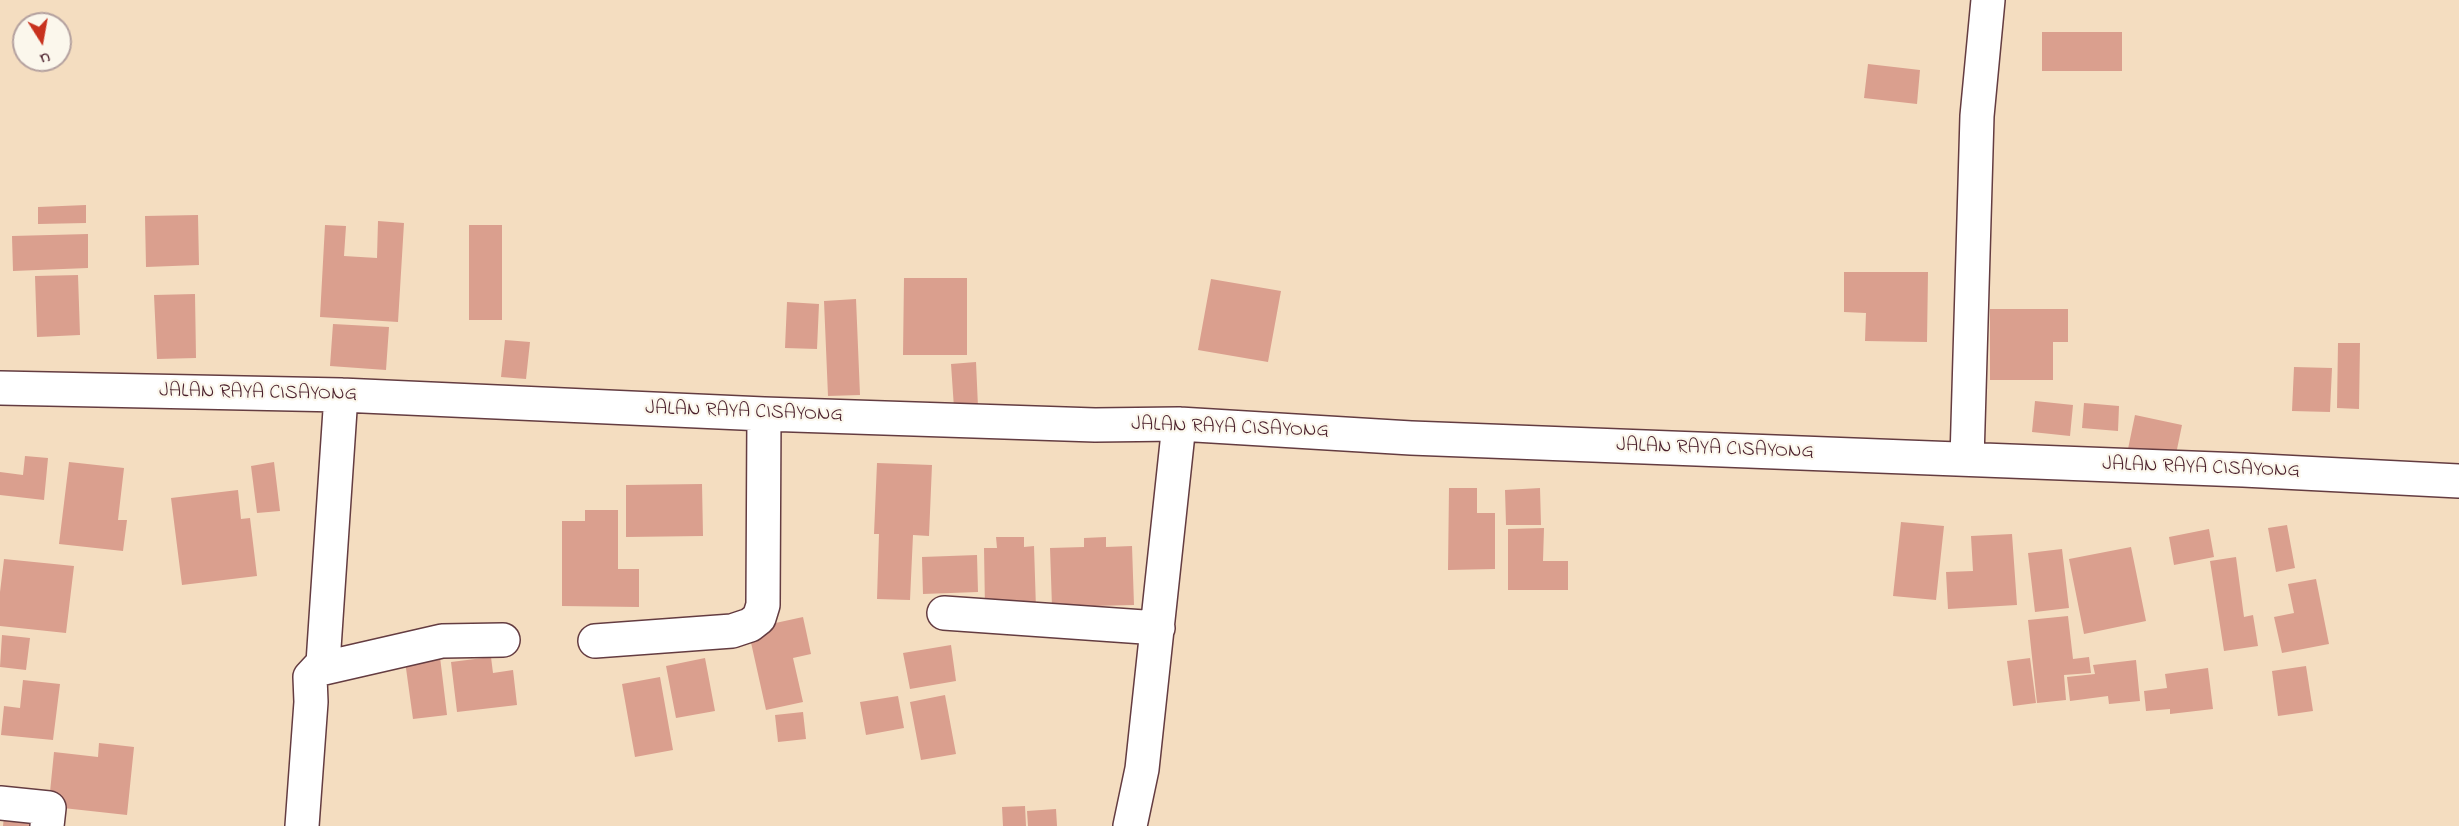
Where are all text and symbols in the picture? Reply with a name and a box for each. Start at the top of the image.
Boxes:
north arrow [12,12,72,72]
text: U [38,45,52,70]
street label: JALAN RAYA CISAYONG [159,380,357,408]
street label: JALAN RAYA CISAYONG [645,398,843,428]
street label: JALAN RAYA CISAYONG [1131,414,1329,444]
street label: JALAN RAYA CISAYONG [1616,435,1814,465]
street label: JALAN RAYA CISAYONG [2102,454,2300,484]

